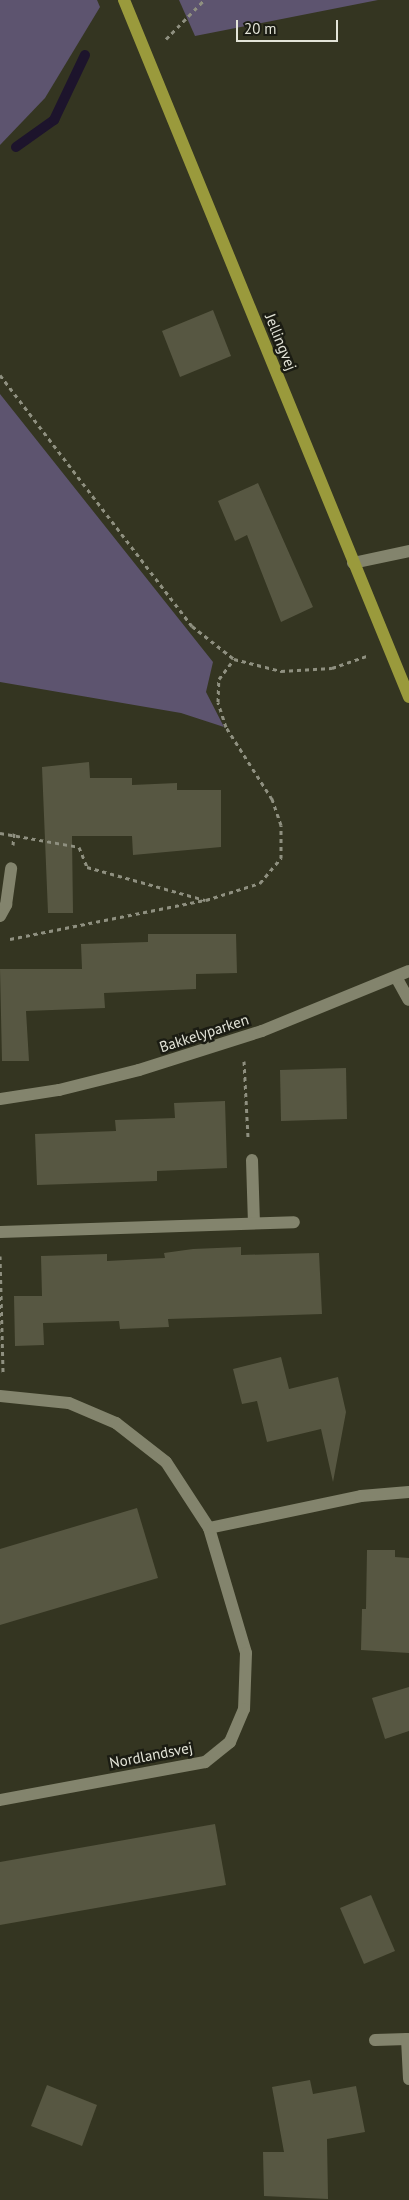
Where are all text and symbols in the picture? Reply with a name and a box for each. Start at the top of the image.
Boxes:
scale bar [239,10,342,42]
text: 20 m [244,19,277,38]
street label: Jellingvej [261,311,301,373]
street label: Bakkelyparken [157,1010,251,1056]
street label: Nordlandsvej [108,1738,194,1772]

